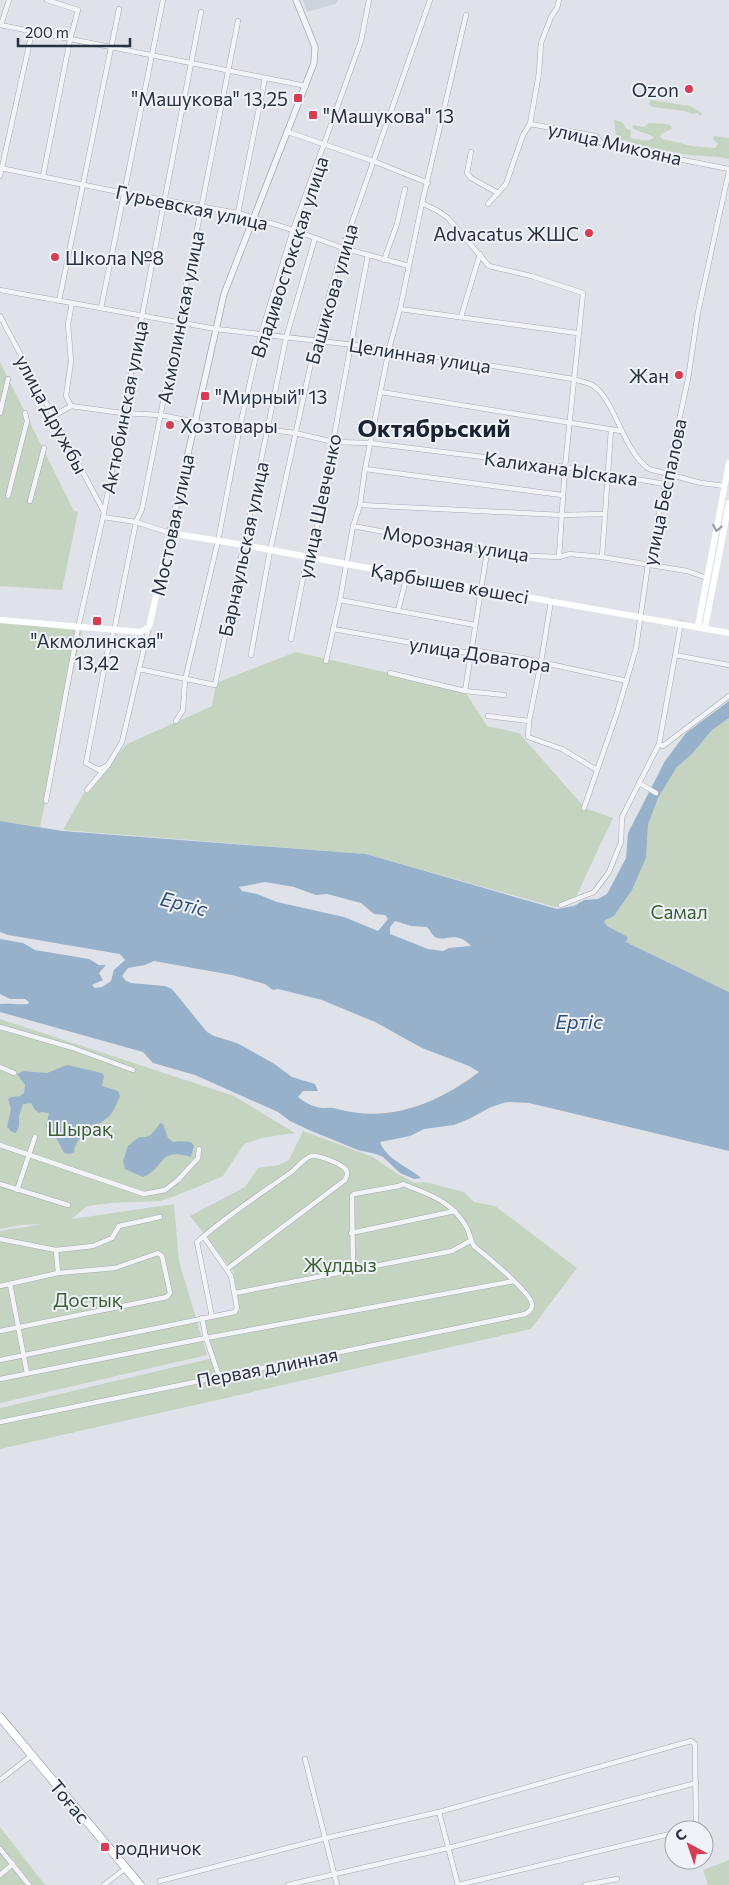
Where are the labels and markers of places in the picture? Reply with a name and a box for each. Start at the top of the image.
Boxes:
place label: Ozon [632,78,679,101]
marker: Ozon [683,83,695,95]
place label: "Машукова" 13,25 [131,87,288,110]
marker: "Машукова" 13,25 [292,92,304,104]
place label: "Машукова" 13 [323,104,454,127]
marker: "Машукова" 13 [307,109,319,121]
place label: Advacatus ЖШС [433,222,579,245]
marker: Advacatus ЖШС [583,227,595,239]
place label: Школа №8 [65,246,164,269]
marker: Школа №8 [49,251,61,263]
place label: Жан [629,364,669,387]
marker: Жан [673,369,685,381]
place label: "Мирный" 13 [215,385,327,408]
marker: "Мирный" 13 [199,390,211,402]
place label: Хозтовары [180,414,278,437]
marker: Хозтовары [164,419,176,431]
marker: "Акмолинская" 13,42 [91,615,103,627]
place label: "Акмолинская" 13,42 [30,629,164,674]
place label: родничок [115,1836,202,1859]
marker: родничок [99,1841,111,1853]

